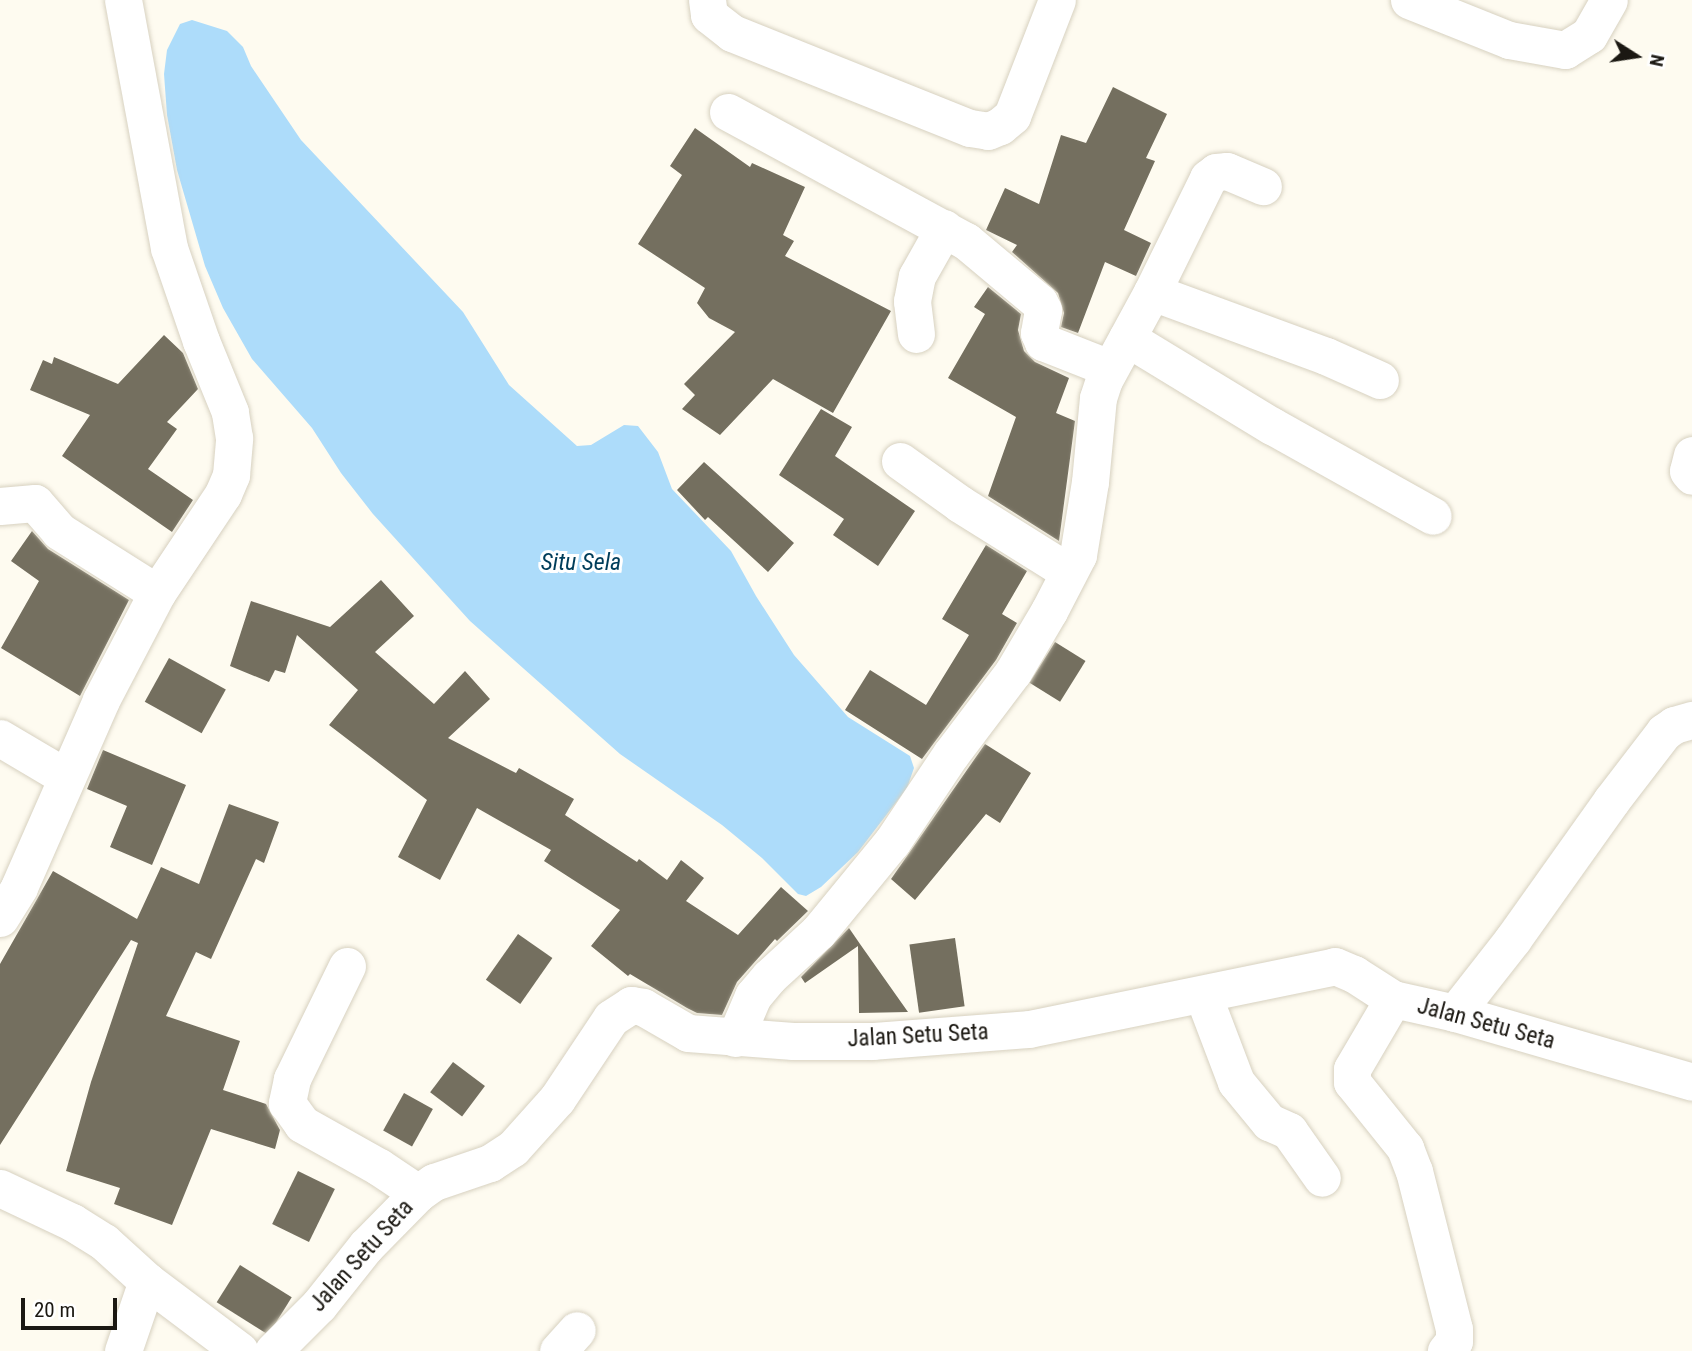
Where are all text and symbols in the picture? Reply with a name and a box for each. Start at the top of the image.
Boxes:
north arrow [1601,21,1671,91]
text: N [1645,52,1669,69]
water label: Situ Sela [541,549,621,577]
street label: Jalan Setu Seta [1414,992,1558,1056]
street label: Jalan Setu Seta [847,1019,989,1053]
street label: Jalan Setu Seta [304,1194,420,1318]
scale bar [24,1284,121,1328]
text: 20 m [34,1298,75,1322]

